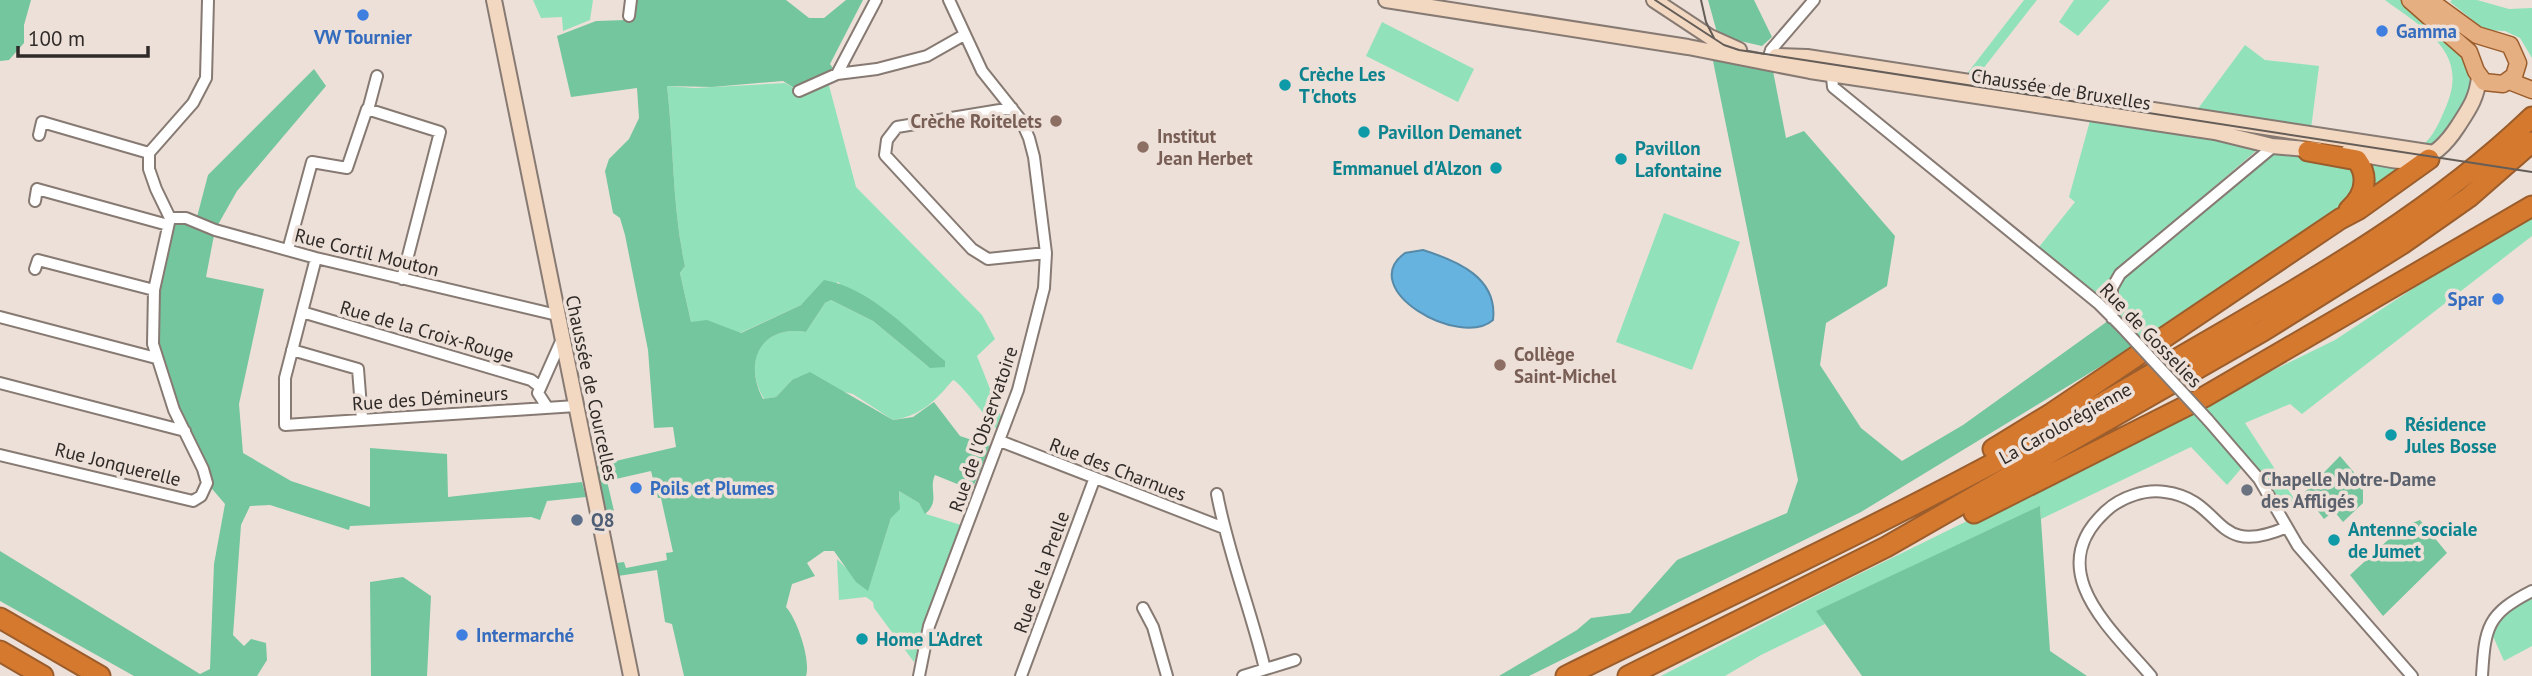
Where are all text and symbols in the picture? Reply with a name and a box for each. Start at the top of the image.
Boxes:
marker: VW Tournier [355,7,371,23]
scale bar [18,14,147,58]
place label: Gamma [2396,19,2457,43]
marker: Gamma [2374,23,2390,39]
text: 100 m [28,25,85,52]
place label: VW Tournier [313,25,412,49]
place label: Crèche Les T'chots [1299,62,1385,108]
street label: Chaussée de Bruxelles [1969,63,2153,115]
marker: Crèche Les T'chots [1277,77,1293,93]
place label: Crèche Roitelets [910,109,1042,133]
marker: Crèche Roitelets [1048,113,1064,129]
place label: Pavillon Demanet [1378,120,1522,144]
place label: Institut Jean Herbet [1156,124,1253,170]
marker: Pavillon Demanet [1356,124,1372,140]
place label: Pavillon Lafontaine [1635,136,1722,182]
marker: Institut Jean Herbet [1135,139,1151,155]
marker: Pavillon Lafontaine [1613,151,1629,167]
place label: Emmanuel d'Alzon [1333,156,1482,180]
marker: Emmanuel d'Alzon [1488,160,1504,176]
street label: Rue Cortil Mouton [292,222,442,282]
street label: Rue de Gosselies [2095,277,2207,393]
place label: Spar [2448,287,2484,311]
marker: Spar [2490,291,2506,307]
street label: Chaussée de Courcelles [561,293,623,483]
street label: Rue de la Croix-Rouge [337,295,517,367]
place label: Collège Saint-Michel [1514,342,1617,388]
street label: Rue de l'Observatoire [943,343,1023,515]
marker: Collège Saint-Michel [1492,357,1508,373]
street label: La Carolorégienne [1995,377,2135,469]
street label: Rue des Démineurs [351,381,509,415]
place label: Résidence Jules Bosse [2404,412,2497,458]
marker: Résidence Jules Bosse [2383,427,2399,443]
street label: Rue des Charnues [1046,432,1190,506]
street label: Rue Jonquerelle [52,437,184,491]
place label: Chapelle Notre-Dame des Affligés [2261,467,2436,513]
place label: Poils et Plumes [650,476,775,500]
marker: Poils et Plumes [628,480,644,496]
marker: Chapelle Notre-Dame des Affligés [2239,482,2255,498]
place label: Q8 [591,508,615,532]
street label: Rue de la Prelle [1008,508,1074,636]
marker: Q8 [569,512,585,528]
place label: Antenne sociale de Jumet [2348,517,2477,563]
marker: Antenne sociale de Jumet [2326,532,2342,548]
place label: Intermarché [476,623,574,647]
marker: Intermarché [454,627,470,643]
place label: Home L'Adret [876,627,983,651]
marker: Home L'Adret [854,631,870,647]

